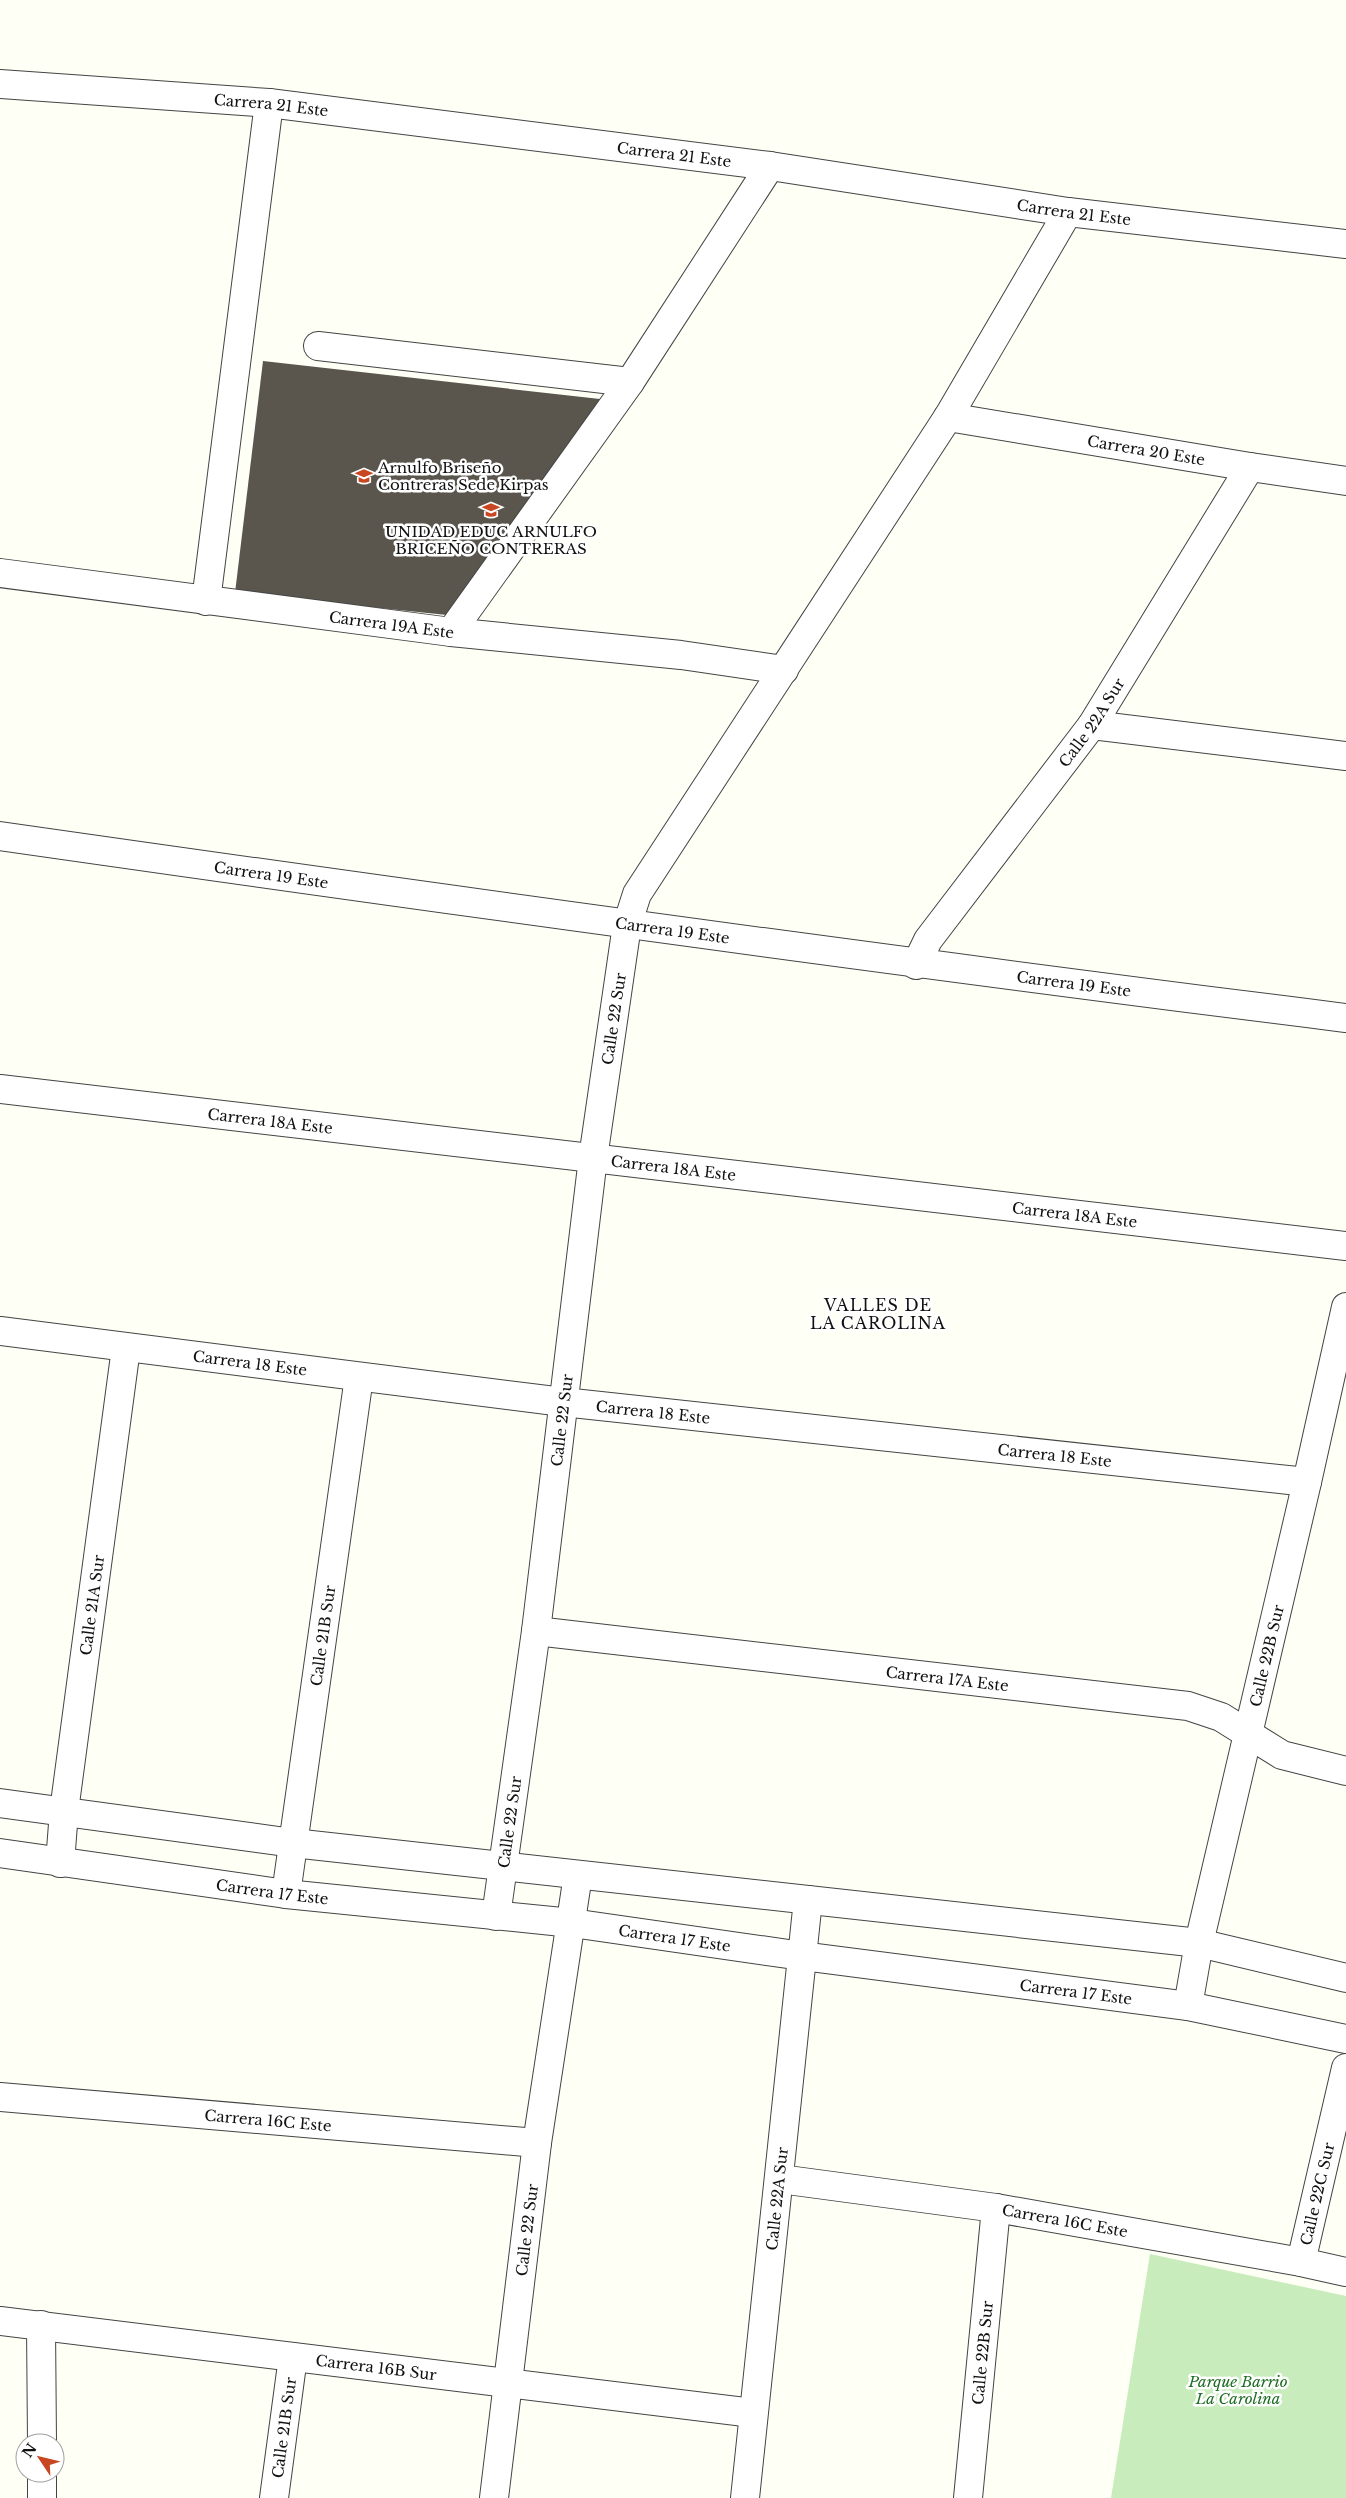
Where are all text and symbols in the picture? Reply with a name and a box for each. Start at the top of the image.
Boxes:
street label: Carrera 21 Este [213,90,330,120]
street label: Carrera 21 Este [616,137,732,171]
street label: Carrera 21 Este [1016,195,1132,229]
street label: Carrera 20 Este [1086,431,1207,469]
place label: Arnulfo Briseño Contreras Sede Kirpas [377,458,549,494]
school or university icon: Arnulfo Briseño Contreras Sede Kirpas [354,466,374,486]
school or university icon: UNIDAD EDUC ARNULFO BRICEÑO CONTRERAS [481,500,501,520]
place label: UNIDAD EDUC ARNULFO BRICEÑO CONTRERAS [385,522,597,558]
street label: Carrera 19A Este [328,607,455,642]
street label: Calle 22A Sur [1054,674,1129,771]
street label: Carrera 19 Este [213,857,330,892]
street label: Carrera 19 Este [614,913,731,947]
street label: Carrera 19 Este [1015,966,1132,1000]
street label: Calle 22 Sur [597,971,630,1066]
street label: Carrera 18A Este [207,1104,334,1137]
street label: Carrera 18A Este [610,1151,737,1184]
street label: Carrera 18A Este [1011,1198,1138,1231]
district label: VALLES DE LA CAROLINA [810,1295,946,1333]
street label: Carrera 18 Este [192,1346,308,1379]
street label: Calle 22 Sur [546,1372,576,1468]
street label: Carrera 18 Este [595,1396,711,1427]
street label: Carrera 18 Este [997,1439,1113,1470]
street label: Calle 21A Sur [75,1553,108,1656]
street label: Calle 21B Sur [306,1583,339,1687]
street label: Calle 22B Sur [1245,1602,1288,1709]
street label: Carrera 17A Este [885,1662,1010,1695]
street label: Calle 22 Sur [493,1774,525,1869]
street label: Carrera 17 Este [215,1875,329,1908]
street label: Carrera 17 Este [617,1920,732,1955]
street label: Carrera 17 Este [1019,1975,1133,2008]
street label: Carrera 16C Este [204,2105,332,2135]
street label: Calle 22C Sur [1296,2140,1338,2247]
street label: Calle 22A Sur [762,2145,792,2251]
street label: Calle 22 Sur [511,2182,542,2277]
street label: Carrera 16C Este [1001,2200,1129,2241]
street label: Calle 22B Sur [968,2299,997,2405]
street label: Carrera 16B Sur [315,2350,439,2384]
park label: Parque Barrio La Carolina [1187,2372,1288,2408]
street label: Calle 21B Sur [267,2375,300,2479]
north arrow [15,2433,65,2483]
text: N [18,2440,41,2461]

